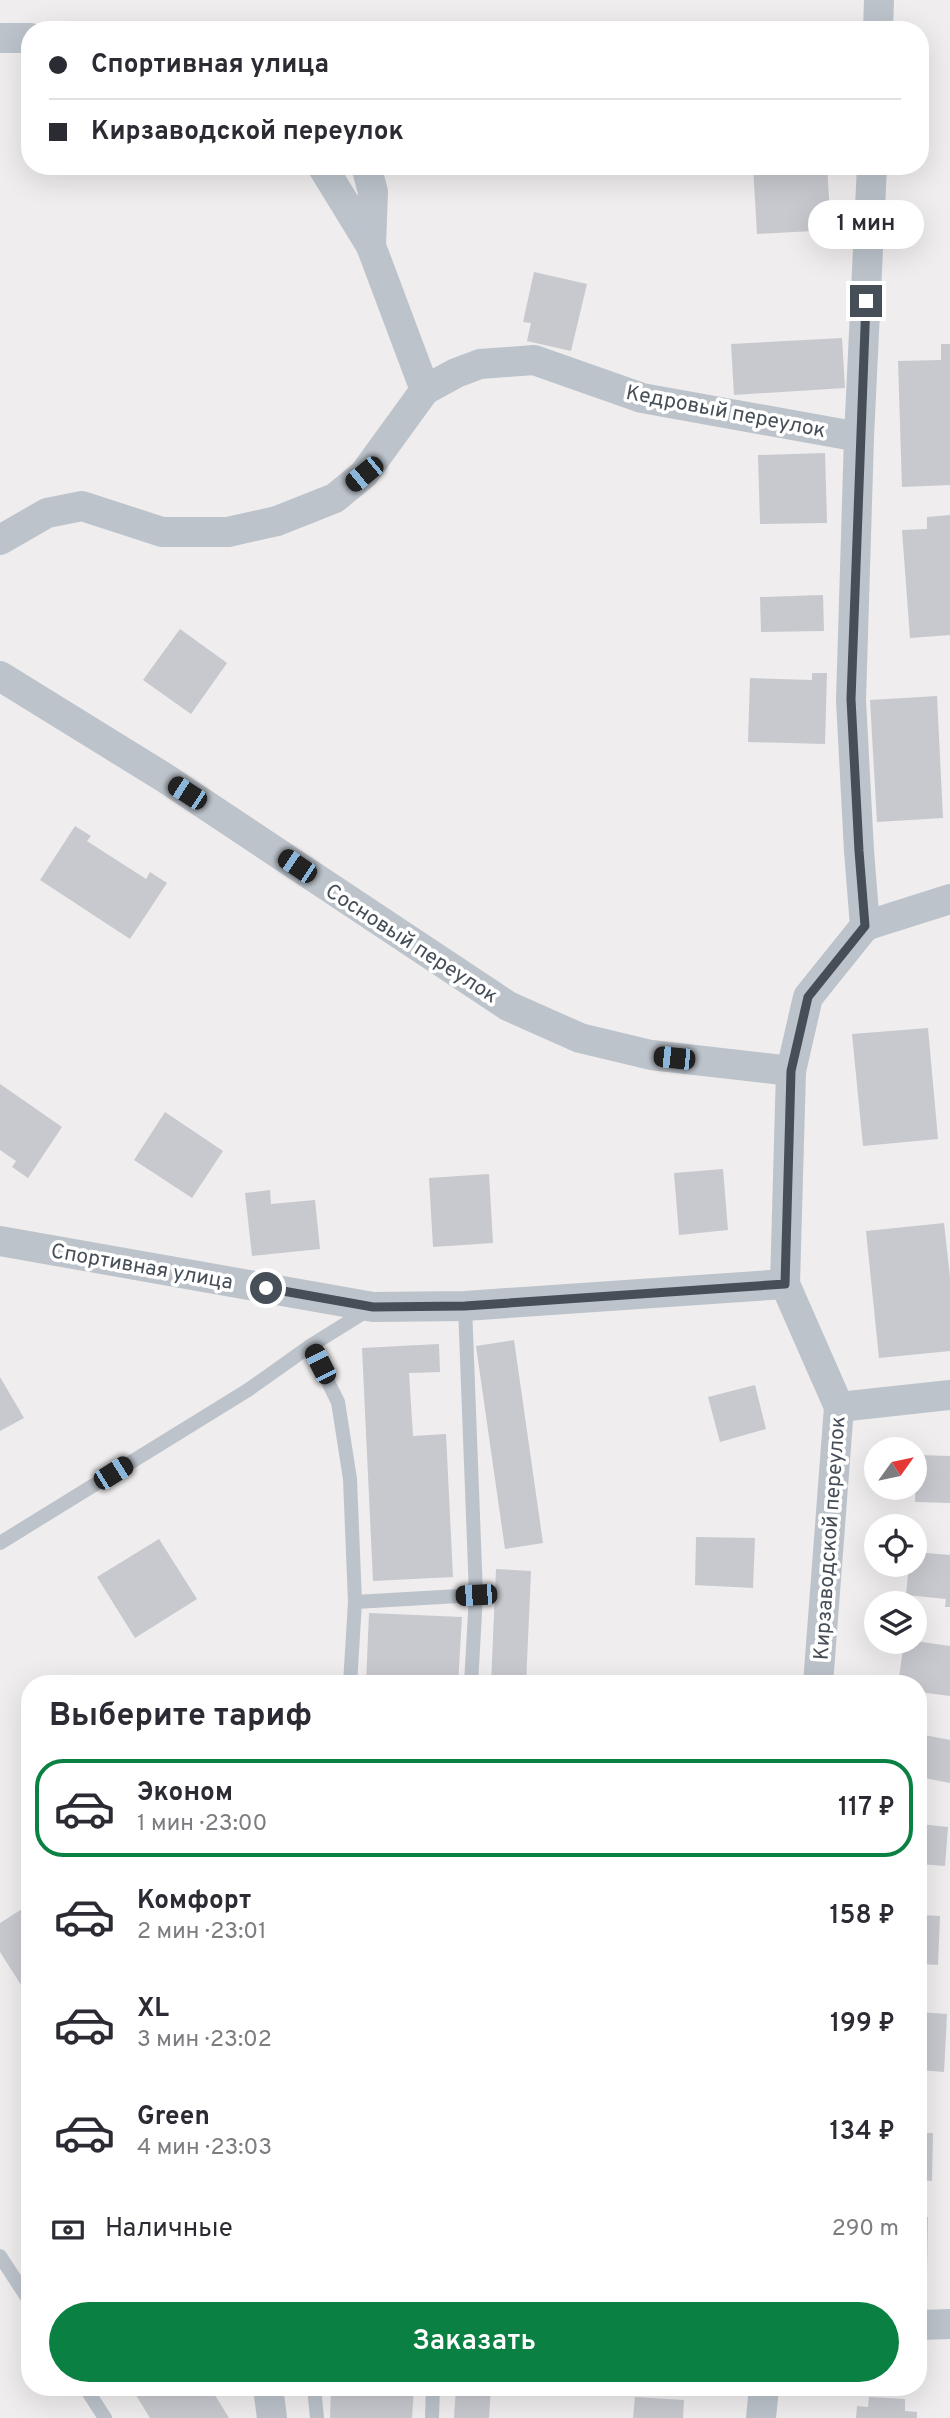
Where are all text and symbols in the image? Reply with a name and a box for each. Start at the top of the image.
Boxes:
text: Спортивная улица [91,49,329,82]
text: Кирзаводской переулок [91,116,404,149]
callout: 1 мин [808,200,924,248]
text: 1 мин [837,210,895,239]
route end [850,285,882,317]
street label: Кедровый переулок [624,380,828,445]
car [342,453,387,495]
car [164,773,211,813]
car [274,846,321,886]
street label: Сосновый переулок [320,878,503,1010]
car [653,1045,696,1071]
street label: Спортивная улица [49,1238,235,1297]
route start [250,1272,282,1304]
car [302,1341,339,1387]
street label: Кирзаводской переулок [809,1415,852,1661]
north arrow [864,1437,928,1500]
map controls [864,1437,927,1654]
car [90,1453,137,1493]
button: locate [864,1514,927,1577]
car [455,1583,498,1607]
button: layers [864,1591,927,1654]
text: Выберите тариф [49,1697,312,1737]
icon: car [53,1777,116,1840]
text: Эконом [137,1777,233,1810]
text: 117 ₽ [838,1792,895,1825]
text: 1 мин · 23:00 [137,1810,267,1839]
icon: car [53,1885,116,1948]
text: Комфорт [137,1885,251,1918]
text: 158 ₽ [829,1900,895,1933]
text: 2 мин · 23:01 [137,1918,267,1947]
icon: car [53,1993,116,2056]
text: XL [137,1993,169,2026]
text: 199 ₽ [830,2008,895,2041]
text: 3 мин · 23:02 [137,2026,272,2055]
icon: car [53,2101,116,2164]
text: Green [137,2101,210,2134]
text: 134 ₽ [829,2116,895,2149]
text: 4 мин · 23:03 [137,2134,272,2163]
icon: cash [49,2211,87,2249]
text: Наличные [105,2213,233,2246]
text: 290 m [832,2215,899,2244]
button: Заказать [49,2302,899,2382]

